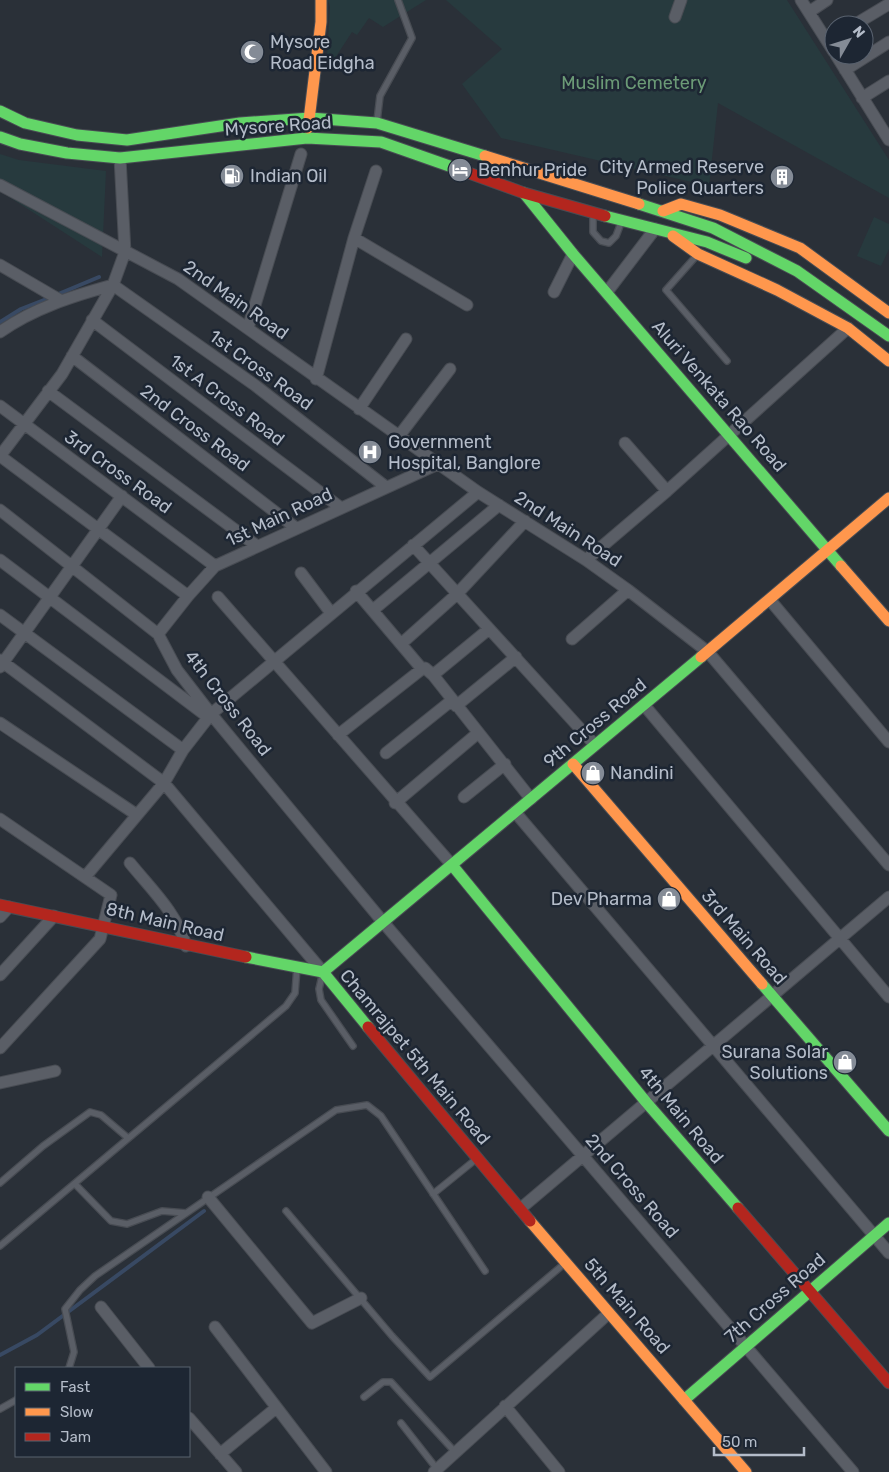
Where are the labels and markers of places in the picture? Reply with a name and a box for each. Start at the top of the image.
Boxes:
place label: Mysore Road Eidgha [270,31,375,74]
mosque icon: Mysore Road Eidgha [239,39,265,65]
place label: City Armed Reserve Police Quarters [600,156,764,199]
hotel icon: Benhur Pride [447,157,473,183]
place label: Benhur Pride [478,159,587,181]
fuel station icon: Indian Oil [219,163,245,189]
building icon: City Armed Reserve Police Quarters [769,164,795,190]
place label: Indian Oil [250,165,327,187]
place label: Government Hospital, Banglore [388,431,541,474]
hospital icon: Government Hospital, Banglore [357,439,383,465]
shop icon: Nandini [580,760,606,786]
place label: Nandini [610,762,674,784]
shop icon: Dev Pharma [656,886,682,912]
place label: Dev Pharma [551,888,652,910]
place label: Surana Solar Solutions [721,1041,828,1084]
shop icon: Surana Solar Solutions [832,1049,858,1075]

